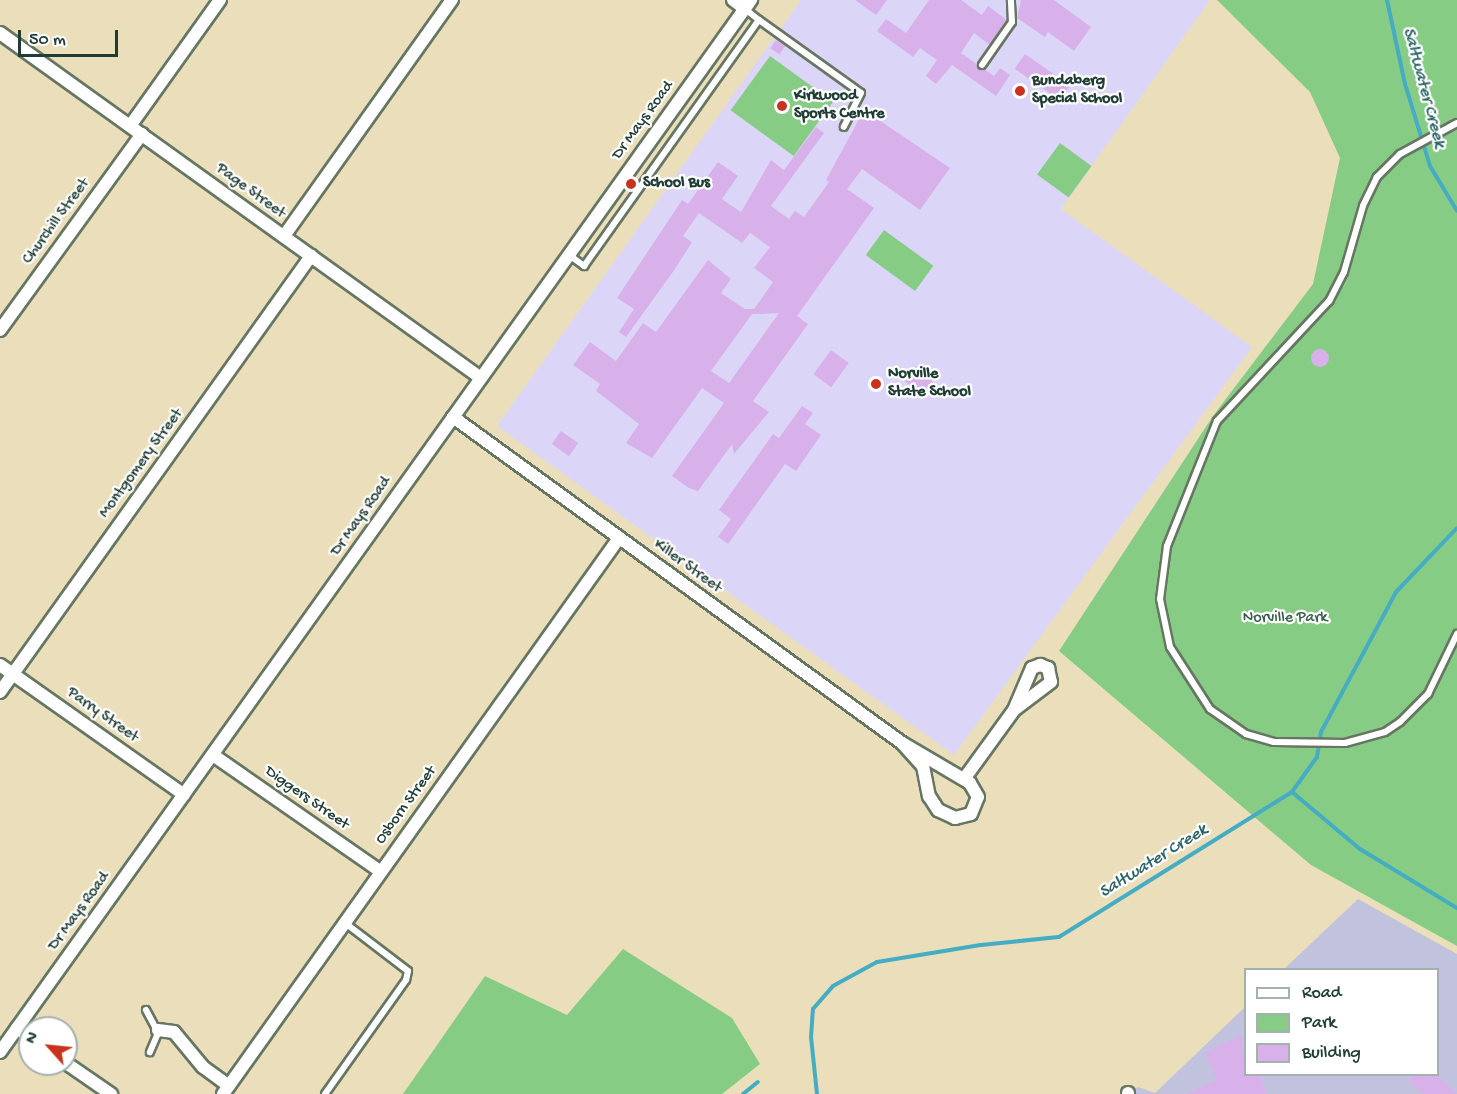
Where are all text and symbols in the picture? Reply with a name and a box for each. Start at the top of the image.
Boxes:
scale bar [21,18,122,56]
water label: Saltwater Creek [1397,26,1449,150]
text: 50 m [29,30,66,51]
place label: Bundaberg Special School [1032,72,1122,110]
street label: Dr Mays Road [609,78,679,164]
marker: Bundaberg Special School [1013,84,1027,98]
place label: Kirkwood Sports Centre [794,87,884,125]
marker: Kirkwood Sports Centre [775,99,789,113]
street label: Page Street [211,160,289,224]
place label: School Bus [643,174,710,194]
street label: Churchill Street [19,175,95,269]
marker: School Bus [624,177,638,191]
place label: Norville State School [888,365,971,403]
marker: Norville State School [869,377,883,391]
street label: Montgomery Street [96,406,188,522]
street label: Dr Mays Road [328,474,396,560]
street label: Killer Street [649,536,725,598]
park label: Norville Park [1243,609,1327,629]
street label: Parry Street [62,684,142,748]
street label: Diggers Street [260,763,352,835]
street label: Osborn Street [372,763,442,849]
water label: Saltwater Creek [1096,820,1212,904]
street label: Dr Mays Road [45,869,115,955]
legend [1244,968,1439,1076]
text: Road [1302,983,1341,1004]
text: Park [1302,1013,1336,1034]
north arrow [18,1016,78,1076]
text: N [22,1030,44,1047]
text: Building [1302,1043,1361,1064]

